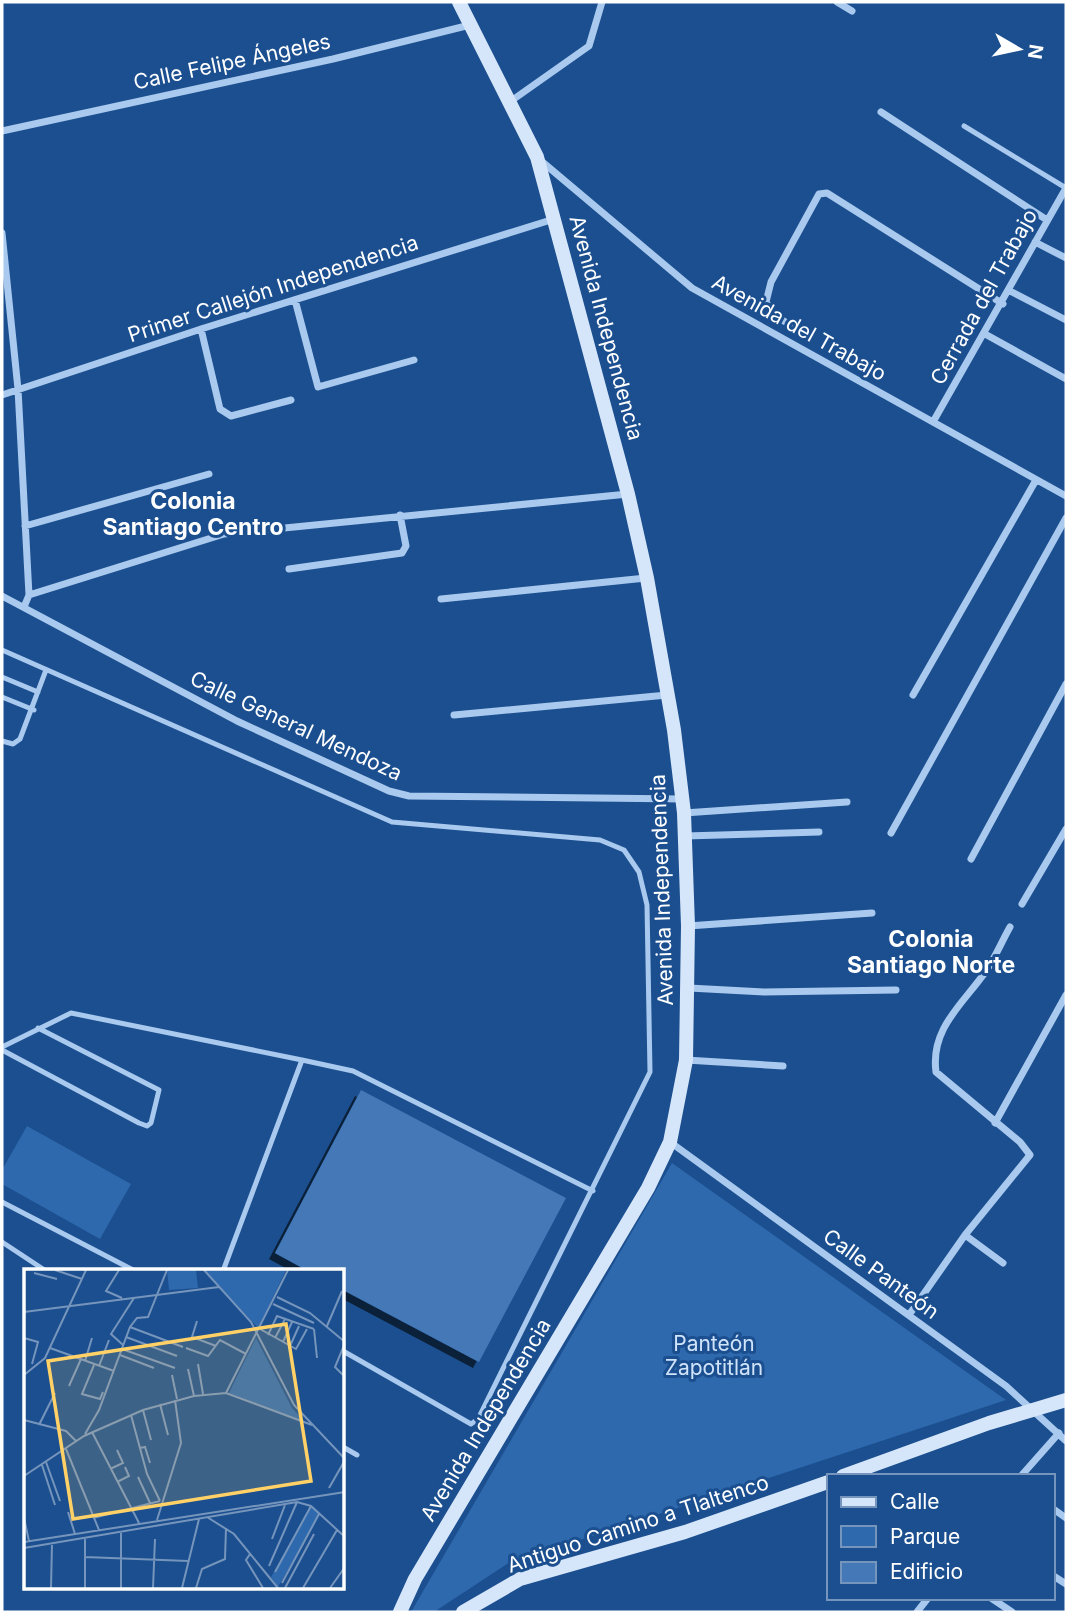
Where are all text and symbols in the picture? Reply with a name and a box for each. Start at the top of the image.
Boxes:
north arrow [984,14,1054,84]
street label: Calle Felipe Ángeles [131,27,333,95]
text: N [1023,43,1048,61]
street label: Cerrada del Trabajo [925,205,1042,389]
street label: Avenida Independencia [564,213,649,443]
street label: Primer Callejón Independencia [125,230,421,347]
street label: Avenida del Trabajo [708,269,891,386]
district label: Colonia Santiago Centro [102,487,284,541]
street label: Calle General Mendoza [186,665,406,786]
street label: Avenida Independencia [645,774,678,1006]
district label: Colonia Santiago Norte [847,925,1015,979]
street label: Calle Panteón [819,1223,944,1324]
inset map [24,1269,345,1590]
street label: Avenida Independencia [415,1314,556,1526]
park label: Panteón Zapotitlán [665,1331,763,1380]
street label: Antiguo Camino a Tlaltenco [504,1469,772,1578]
legend [827,1474,1054,1600]
text: Calle [890,1489,940,1514]
text: Parque [890,1524,960,1549]
text: Edificio [890,1559,963,1584]

